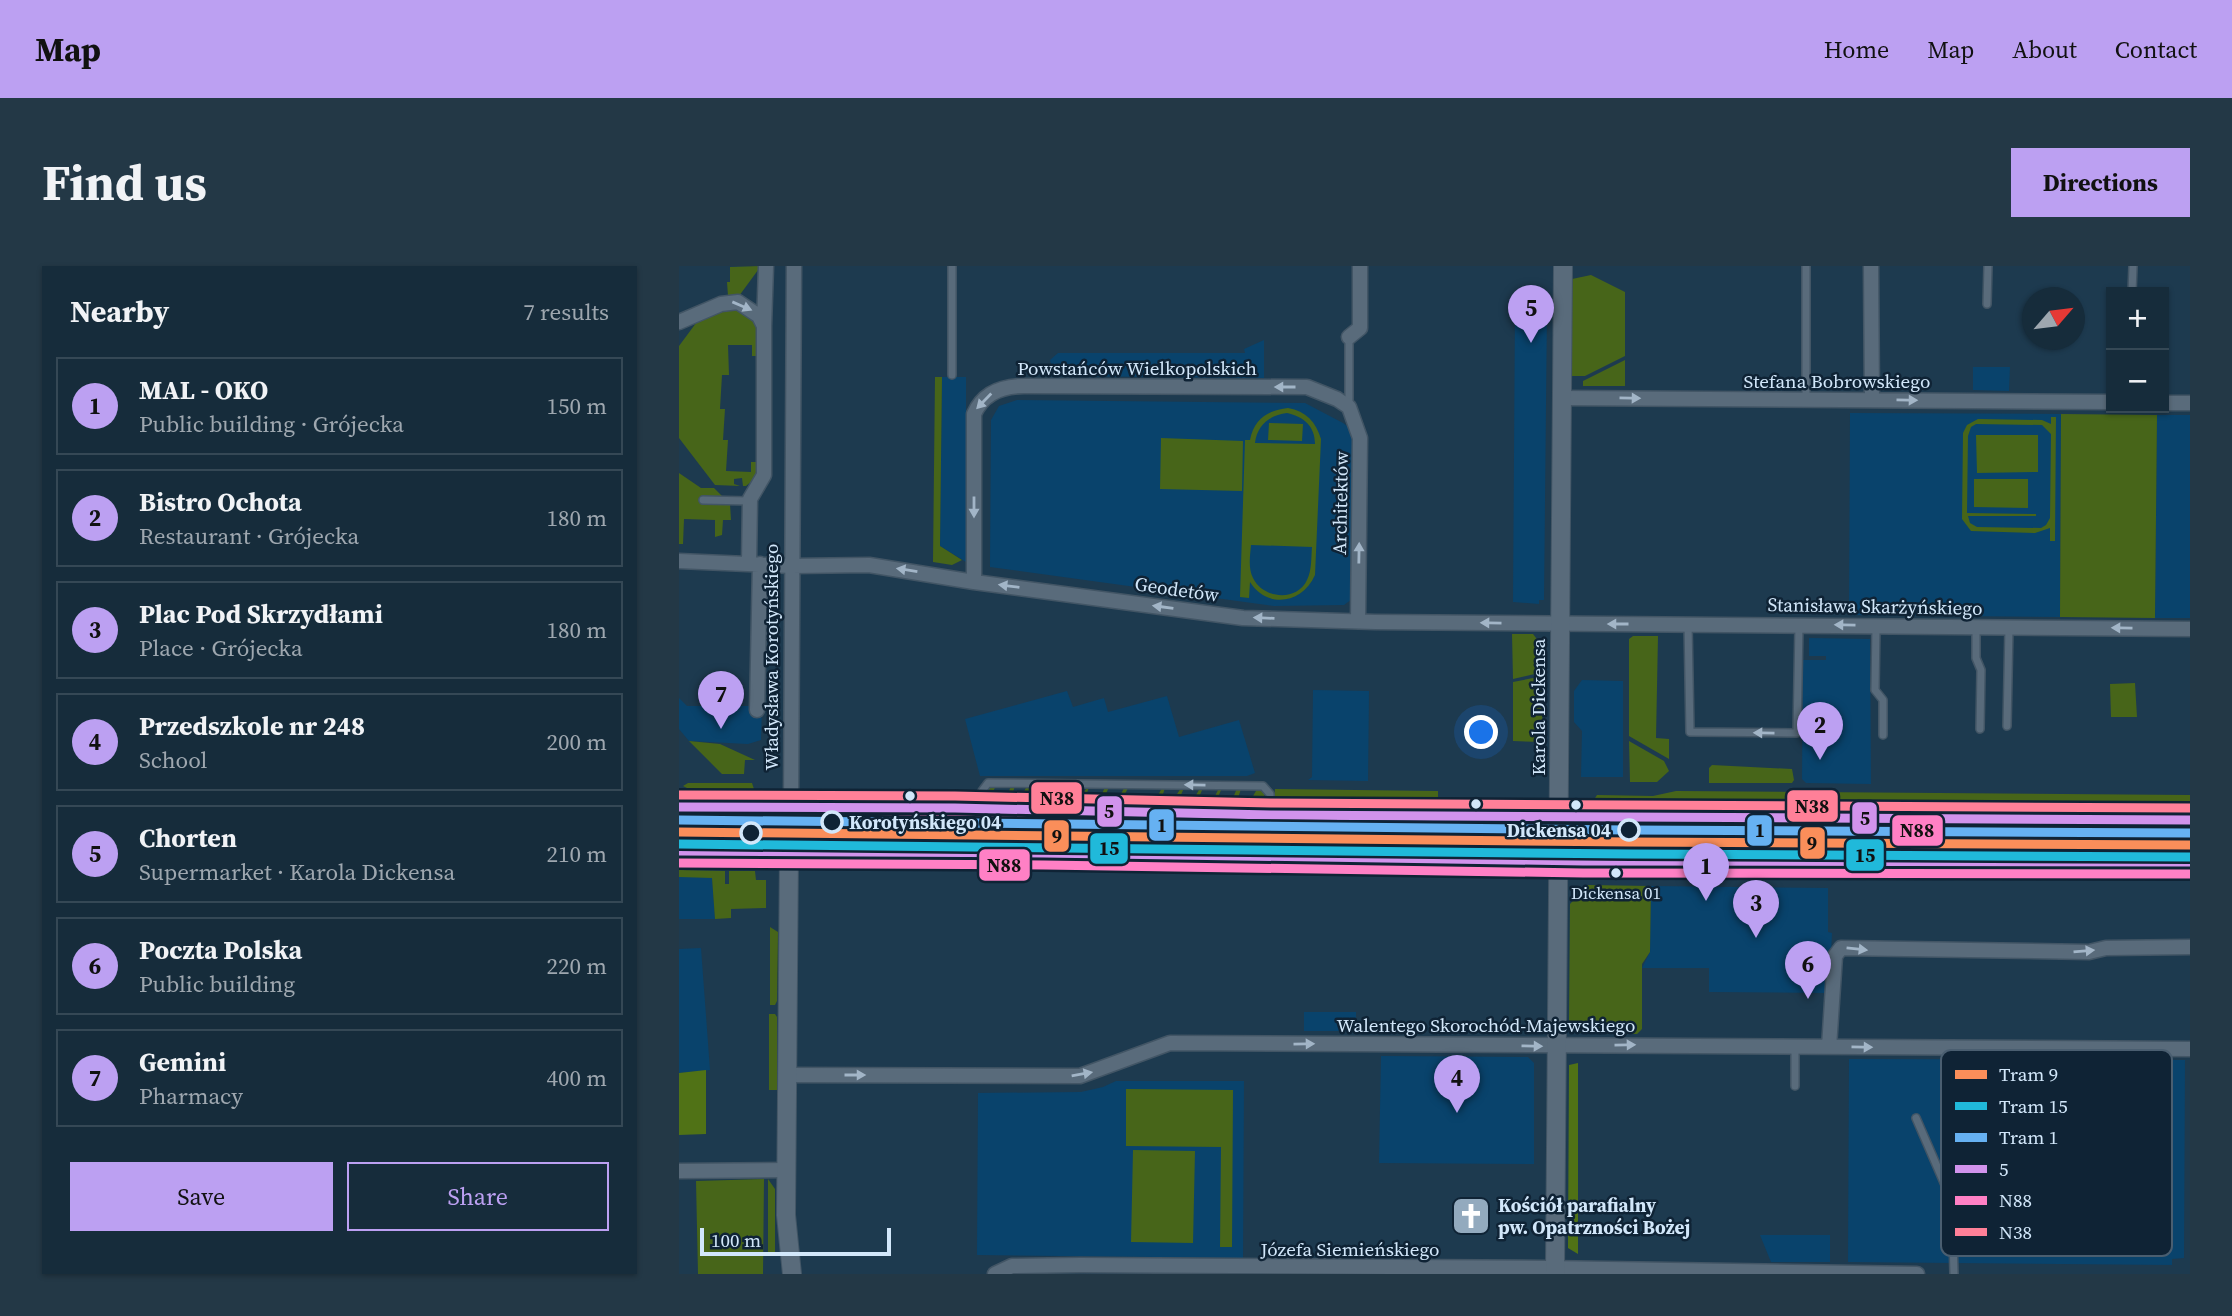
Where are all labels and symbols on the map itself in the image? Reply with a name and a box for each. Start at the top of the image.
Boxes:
pin: 5 [1508,285,1554,343]
north arrow [2022,287,2085,350]
one-way arrow [732,300,752,312]
street label: Powstańców Wielkopolskich [1017,355,1257,381]
street label: Stefana Bobrowskiego [1744,368,1930,394]
one-way arrow [1274,381,1296,393]
one-way arrow [976,393,992,410]
one-way arrow [1619,393,1641,404]
one-way arrow [1896,394,1918,406]
street label: Architektów [1326,450,1354,555]
one-way arrow [968,496,980,518]
one-way arrow [1353,542,1364,564]
street label: Władysława Korotyńskiego [758,544,784,770]
one-way arrow [896,564,918,575]
street label: Geodetów [1133,570,1221,608]
one-way arrow [998,581,1020,592]
street label: Stanisława Skarżyńskiego [1767,591,1983,621]
one-way arrow [1152,601,1174,612]
one-way arrow [1252,613,1274,624]
one-way arrow [1480,617,1502,629]
one-way arrow [1607,618,1629,630]
one-way arrow [1834,619,1856,631]
one-way arrow [2111,622,2133,634]
street label: Karola Dickensa [1525,638,1551,776]
pin: 7 [698,671,744,729]
pin: 2 [1797,702,1843,760]
your location [1464,715,1498,749]
one-way arrow [1753,727,1775,739]
one-way arrow [1184,779,1206,791]
line badge: N38 [1030,781,1083,815]
text: N38 [1040,785,1074,811]
unlabelled marker [903,789,917,803]
line badge: N38 [1786,789,1839,823]
text: N38 [1795,793,1829,819]
line badge: 5 [1096,795,1123,828]
unlabelled marker [1469,797,1483,811]
text: 5 [1104,798,1114,824]
unlabelled marker [1569,798,1583,812]
line badge: 5 [1851,801,1878,835]
text: 5 [1860,805,1870,831]
line badge: 1 [1148,808,1175,842]
place label: Korotyńskiego 04 [849,809,1001,835]
marker: Korotyńskiego 04 [821,811,843,833]
text: 1 [1157,812,1167,838]
line badge: 1 [1746,814,1773,847]
line badge: N88 [1891,814,1944,847]
place label: Dickensa 04 [1506,817,1611,843]
text: 1 [1755,817,1765,843]
text: N88 [1900,817,1934,843]
line badge: 9 [1043,819,1070,853]
marker: Dickensa 04 [1618,819,1640,841]
unlabelled marker [740,822,762,844]
text: 9 [1052,823,1062,849]
line badge: 9 [1799,826,1826,860]
text: 9 [1807,830,1817,856]
line badge: 15 [1089,832,1129,865]
text: 15 [1099,835,1119,861]
line badge: 15 [1845,838,1885,872]
text: 15 [1855,842,1875,868]
pin: 1 [1683,843,1729,901]
line badge: N88 [978,848,1031,882]
text: N88 [987,852,1021,878]
marker: Dickensa 01 [1609,866,1623,880]
pin: 3 [1733,880,1779,938]
place label: Dickensa 01 [1571,881,1661,905]
pin: 6 [1785,941,1831,999]
one-way arrow [1846,944,1868,955]
one-way arrow [2073,945,2095,956]
street label: Walentego Skorochód-Majewskiego [1337,1012,1635,1038]
one-way arrow [1294,1039,1316,1050]
one-way arrow [1614,1039,1636,1050]
one-way arrow [1521,1040,1543,1052]
one-way arrow [1851,1041,1873,1053]
legend [1941,1050,2172,1256]
pin: 4 [1434,1055,1480,1113]
text: Tram 9 [1999,1061,2058,1087]
one-way arrow [1071,1068,1093,1079]
one-way arrow [844,1069,866,1081]
text: Tram 15 [1999,1093,2068,1119]
text: Tram 1 [1999,1124,2058,1150]
text: 5 [1999,1156,2009,1182]
text: N88 [1999,1187,2032,1213]
place label: Kościół parafialny pw. Opatrzności Bożej [1498,1192,1690,1240]
church icon: Kościół parafialny pw. Opatrzności Bożej [1450,1195,1492,1237]
text: N38 [1999,1219,2032,1245]
scale bar [700,1225,891,1257]
street label: Józefa Siemieńskiego [1259,1236,1440,1262]

